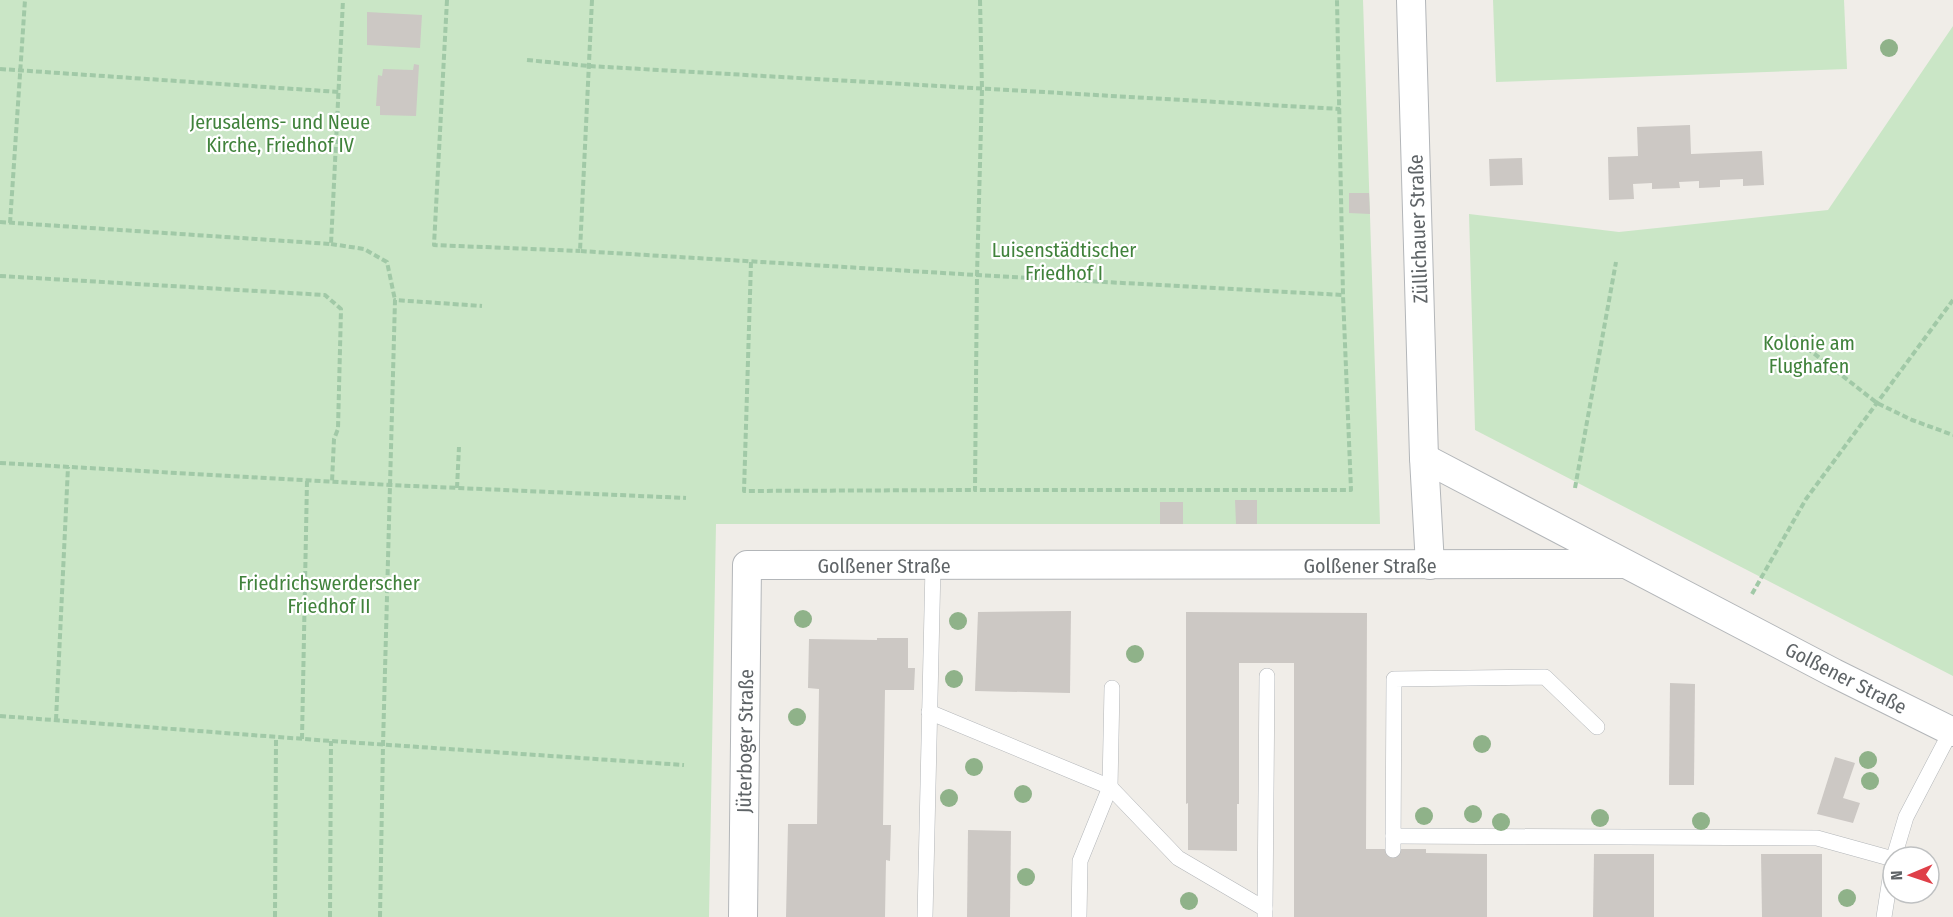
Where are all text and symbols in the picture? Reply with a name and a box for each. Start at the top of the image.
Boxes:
park label: Jerusalems- und Neue Kirche, Friedhof IV [190,110,370,157]
street label: Züllichauer Straße [1403,154,1433,304]
park label: Luisenstädtischer Friedhof I [992,238,1136,285]
park label: Kolonie am Flughafen [1763,331,1855,378]
street label: Golßener Straße [817,554,951,578]
street label: Golßener Straße [1303,554,1437,578]
park label: Friedrichswerderscher Friedhof II [238,571,420,618]
street label: Golßener Straße [1781,637,1911,719]
street label: Jüterboger Straße [732,669,758,813]
north arrow [1881,845,1941,905]
text: N [1887,870,1906,881]

